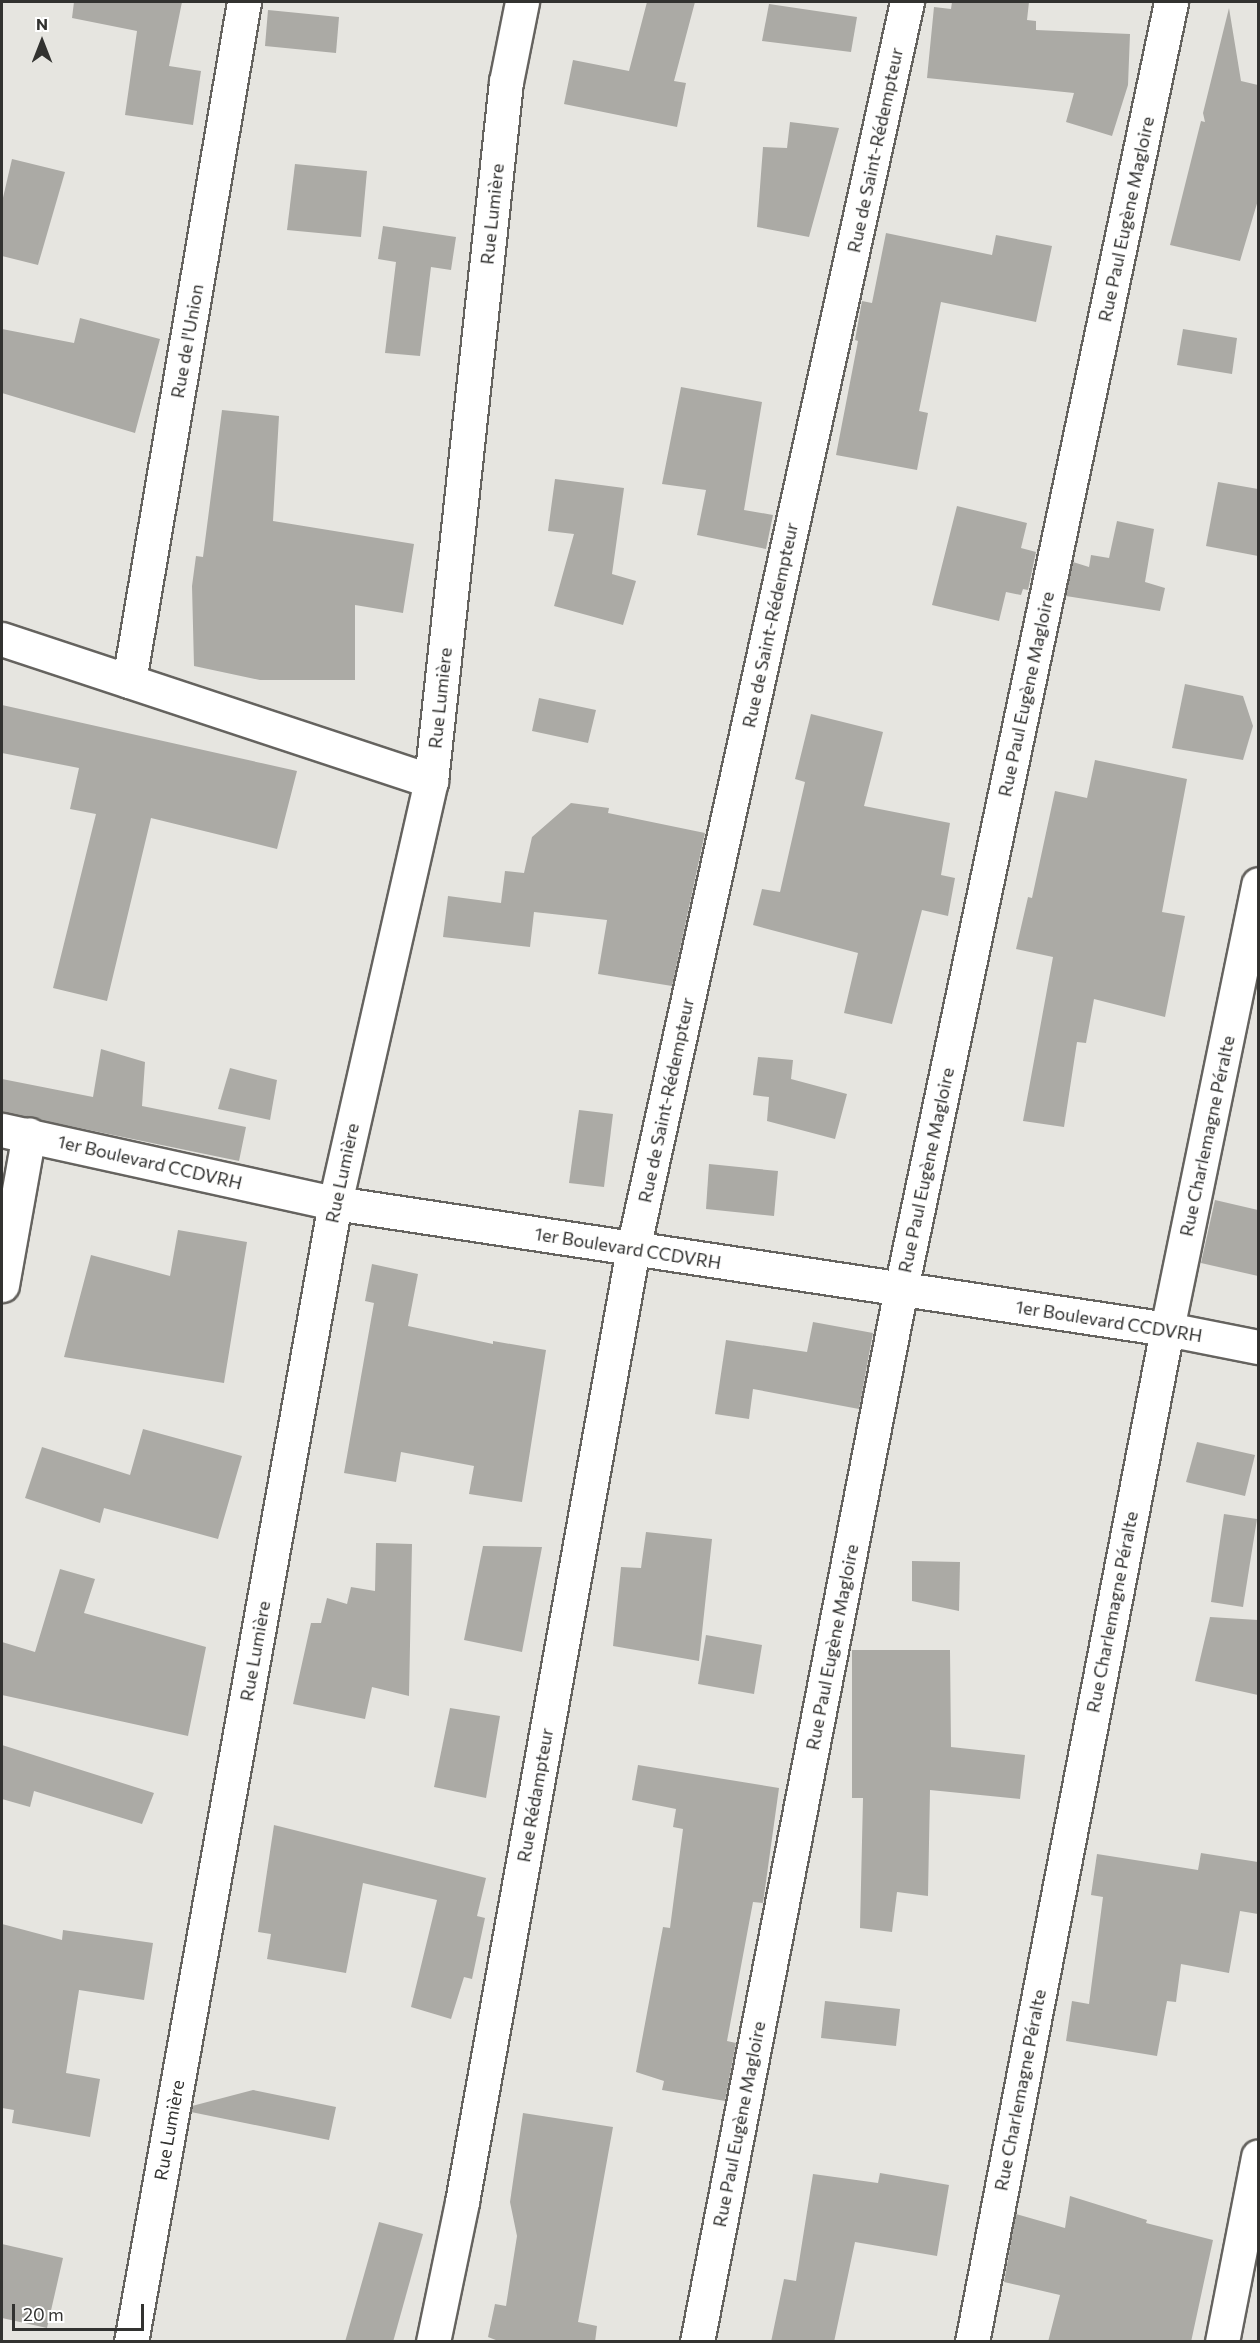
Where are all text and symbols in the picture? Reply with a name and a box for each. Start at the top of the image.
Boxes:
north arrow [12,12,72,72]
text: N [36,14,48,33]
street label: Rue de Saint-Rédempteur [843,45,907,255]
street label: Rue Paul Eugène Magloire [1094,114,1158,324]
street label: Rue Lumière [476,162,508,266]
street label: Rue de l'Union [166,282,208,400]
street label: Rue de Saint-Rédempteur [738,520,802,730]
street label: Rue Paul Eugène Magloire [994,589,1058,799]
street label: Rue Lumière [424,646,456,750]
street label: Rue de Saint-Rédempteur [634,995,698,1205]
street label: Rue Charlemagne Péralte [1175,1034,1239,1238]
street label: Rue Paul Eugène Magloire [894,1065,958,1275]
street label: Rue Lumière [321,1121,363,1225]
street label: 1er Boulevard CCDVRH [56,1130,244,1194]
street label: 1er Boulevard CCDVRH [533,1223,723,1273]
street label: 1er Boulevard CCDVRH [1014,1296,1204,1346]
street label: Rue Charlemagne Péralte [1082,1510,1142,1714]
street label: Rue Paul Eugène Magloire [801,1542,863,1752]
street label: Rue Lumière [236,1599,274,1703]
street label: Rue Rédampteur [513,1726,557,1864]
street label: Rue Charlemagne Péralte [990,1988,1050,2192]
street label: Rue Paul Eugène Magloire [708,2019,770,2229]
street label: Rue Lumière [150,2078,188,2182]
scale bar [15,2292,147,2330]
text: 20 m [23,2303,64,2325]

